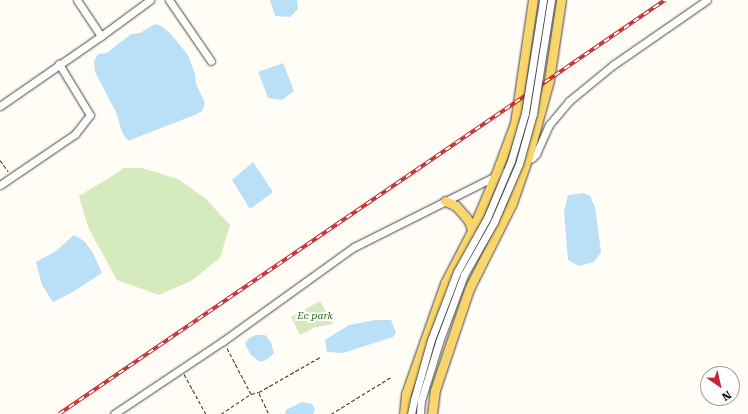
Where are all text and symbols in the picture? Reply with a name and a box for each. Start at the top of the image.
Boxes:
park label: Ec park [297,310,333,322]
north arrow [700,366,740,406]
text: N [719,388,734,403]

